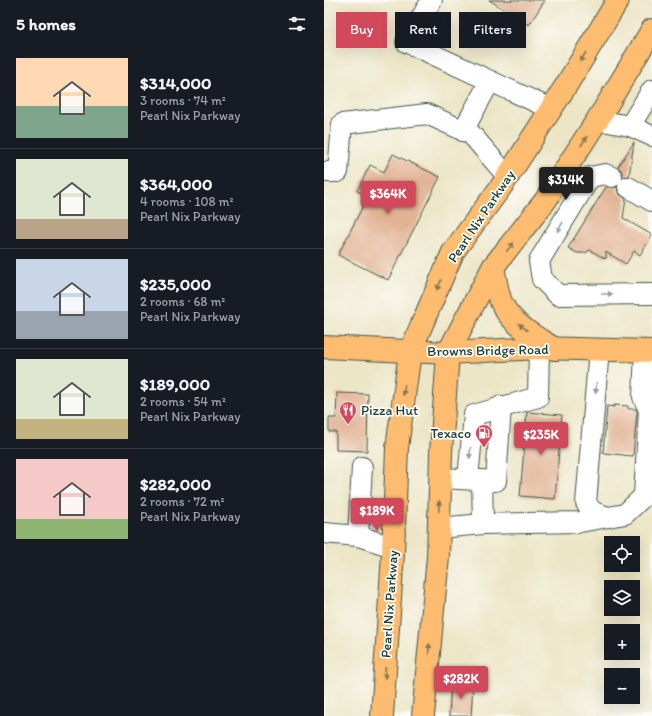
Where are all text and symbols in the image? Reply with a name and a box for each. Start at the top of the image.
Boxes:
chip: Buy [336,12,387,48]
chip: Rent [395,12,451,48]
chip: Filters [459,12,526,48]
icon: filters [286,13,308,35]
text: 5 homes [16,14,76,34]
one-way arrow [580,51,587,63]
text: $314,000 [140,73,211,93]
icon: home [48,74,96,122]
text: 3 rooms · 74 m² [140,93,226,108]
text: Pearl Nix Parkway [140,108,240,123]
one-way arrow [580,135,588,146]
street label: Pearl Nix Parkway [444,166,519,266]
pin: $314K [538,167,594,201]
text: $314K [548,172,584,187]
text: $364,000 [140,174,213,194]
icon: home [48,175,96,223]
pin: $364K [360,181,416,215]
text: $364K [370,186,406,201]
text: 4 rooms · 108 m² [140,194,234,209]
text: Pearl Nix Parkway [140,209,240,224]
one-way arrow [556,222,564,232]
one-way arrow [505,241,514,252]
text: $235,000 [140,274,211,294]
icon: home [48,275,96,323]
one-way arrow [436,279,442,290]
one-way arrow [601,291,614,297]
text: 2 rooms · 68 m² [140,294,225,309]
text: Pearl Nix Parkway [140,309,240,324]
one-way arrow [517,323,528,332]
street label: Browns Bridge Road [427,341,549,360]
text: $189,000 [140,374,210,394]
icon: home [48,375,96,423]
one-way arrow [592,382,599,394]
one-way arrow [401,384,408,396]
text: 2 rooms · 54 m² [140,394,226,409]
restaurant icon: Pizza Hut [338,400,358,425]
place label: Pizza Hut [361,402,418,419]
text: Pearl Nix Parkway [140,409,240,424]
pin: $235K [513,422,569,456]
fuel station icon: Texaco [474,423,494,448]
place label: Texaco [431,425,471,442]
text: $235K [523,427,559,442]
one-way arrow [467,447,474,459]
text: $282,000 [140,474,211,494]
icon: home [48,475,96,523]
text: 2 rooms · 72 m² [140,494,225,509]
pin: $189K [349,498,405,532]
one-way arrow [436,500,443,512]
text: $189K [360,503,394,518]
text: Pearl Nix Parkway [140,509,240,524]
map controls [604,536,640,704]
button: locate [604,536,640,572]
street label: Pearl Nix Parkway [377,549,402,659]
button: layers [604,580,640,616]
button: + [604,624,640,660]
one-way arrow [426,643,432,655]
pin: $282K [433,666,489,700]
one-way arrow [381,667,388,679]
button: − [604,668,640,704]
text: $282K [443,671,479,686]

